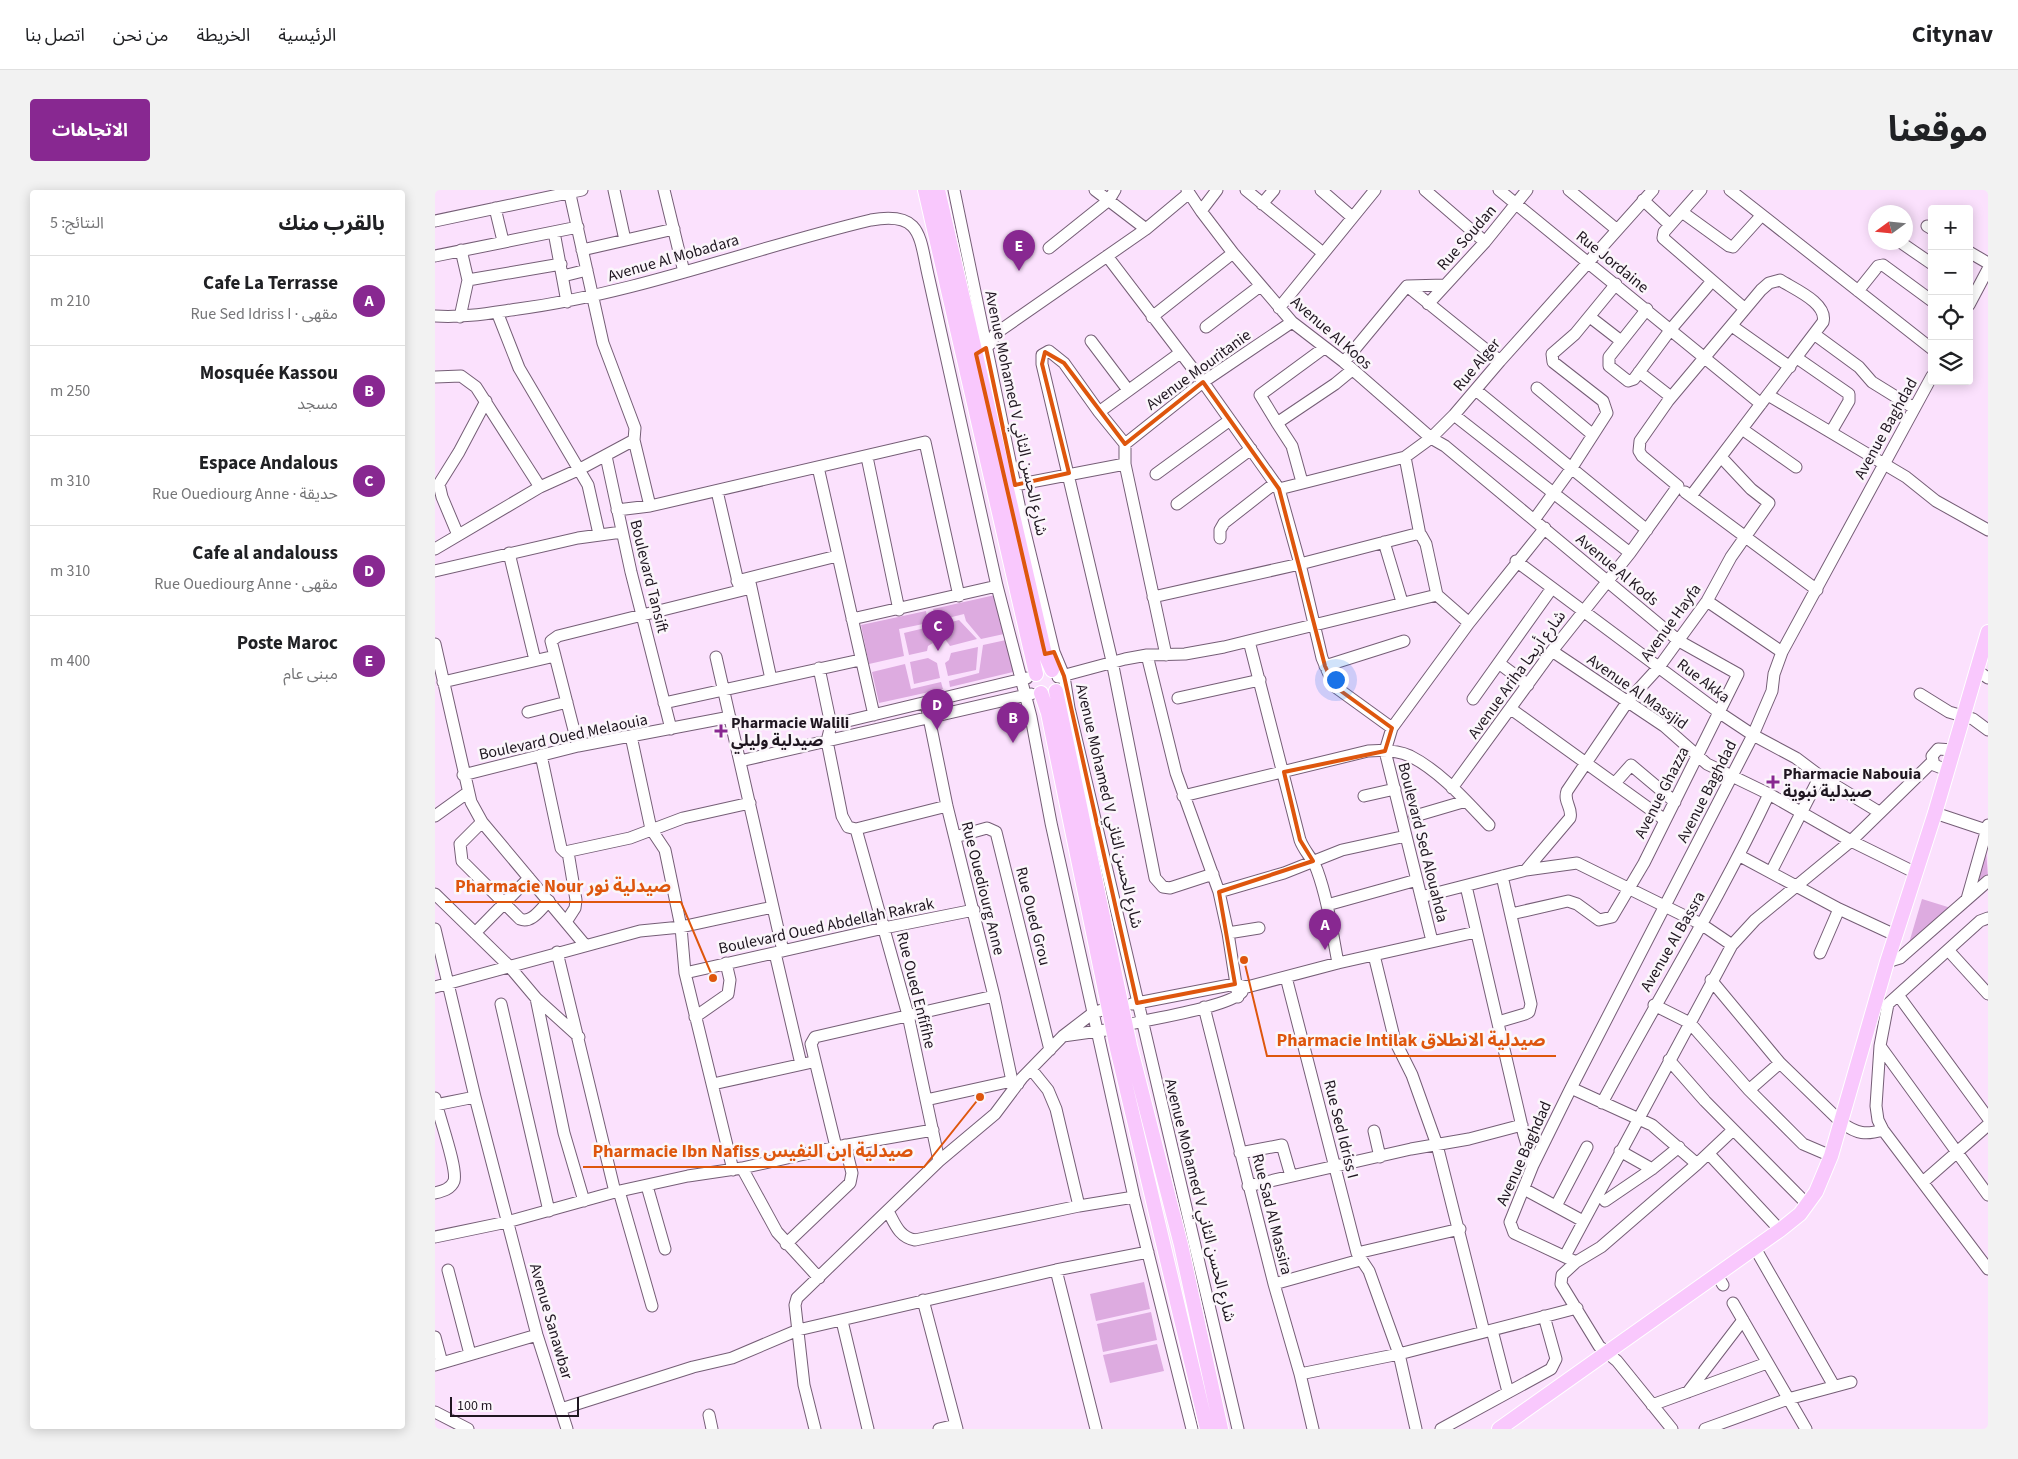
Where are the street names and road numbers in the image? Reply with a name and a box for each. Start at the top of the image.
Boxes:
street label: Rue Soudan [1432,200,1501,275]
street label: Rue Jordaine [1571,225,1654,298]
street label: Avenue Al Mobadara [605,229,742,287]
street label: Avenue Mohamed V شارع الحسن الثاني [978,289,1053,538]
street label: Avenue Al Koos [1286,291,1377,375]
street label: Avenue Mouritanie [1142,324,1256,415]
street label: Rue Alger [1448,333,1506,396]
street label: Avenue Baghdad [1849,374,1923,483]
street label: Boulevard Tansift [624,517,674,636]
street label: Avenue Al Kods [1571,529,1664,611]
street label: Avenue Hayfa [1635,579,1706,666]
street label: Avenue Ariha شارع أريحا [1463,606,1572,744]
street label: Avenue Al Massjid [1583,649,1692,735]
street label: Rue Akka [1672,654,1735,708]
street label: Avenue Mohamed V شارع الحسن الثاني [1069,682,1148,931]
street label: Boulevard Oued Melaouia [477,708,650,766]
street label: Avenue Baghdad [1672,736,1742,847]
street label: Avenue Ghazza [1629,743,1694,842]
street label: Boulevard Sed Alouahda [1393,760,1454,924]
street label: Rue Ouediourg Anne [956,819,1010,958]
street label: Rue Oued Grou [1010,865,1056,968]
street label: Avenue Al Bassra [1635,887,1711,996]
street label: Boulevard Oued Abdellah Rakrak [717,892,936,960]
street label: Rue Oued Enfifihe [891,930,941,1051]
street label: Avenue Mohamed V شارع الحسن الثاني [1158,1076,1241,1324]
street label: Rue Sed Idriss I [1318,1078,1364,1181]
street label: Avenue Baghdad [1491,1098,1557,1209]
street label: Rue Sad Al Massira [1246,1151,1298,1277]
street label: Avenue Sanawbar [524,1261,578,1382]

